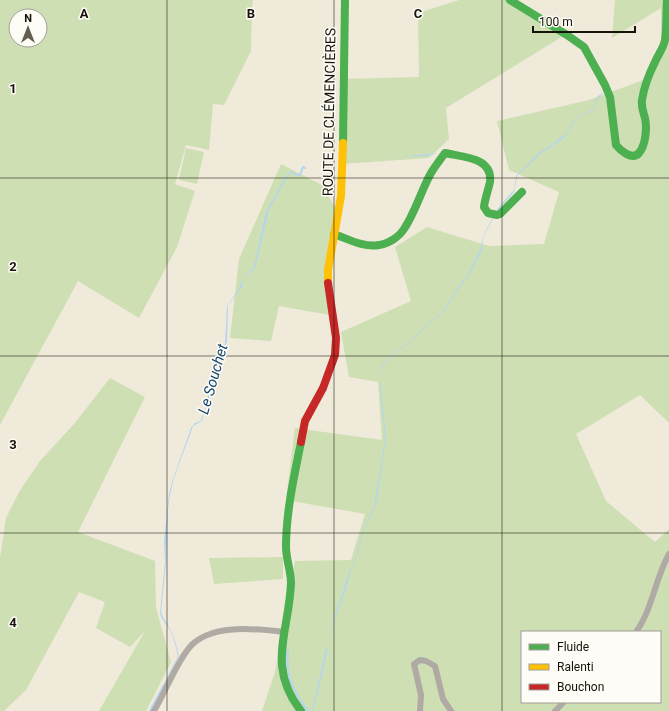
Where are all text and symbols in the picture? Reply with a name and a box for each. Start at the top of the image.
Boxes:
text: A [80,6,89,21]
text: B [247,6,255,21]
text: C [414,6,423,21]
north arrow [8,8,48,48]
scale bar [533,8,635,34]
text: N [24,12,32,25]
text: 100 m [539,15,573,29]
street label: ROUTE DE CLÉMENCIÈRES [319,28,338,196]
text: 1 [9,81,17,96]
text: 2 [9,259,17,274]
water label: Le Souchet [194,342,232,416]
text: 3 [9,437,17,452]
text: 4 [9,615,17,630]
legend [521,631,661,703]
text: Fluide [557,640,589,654]
text: Ralenti [557,660,594,674]
text: Bouchon [557,680,604,694]

